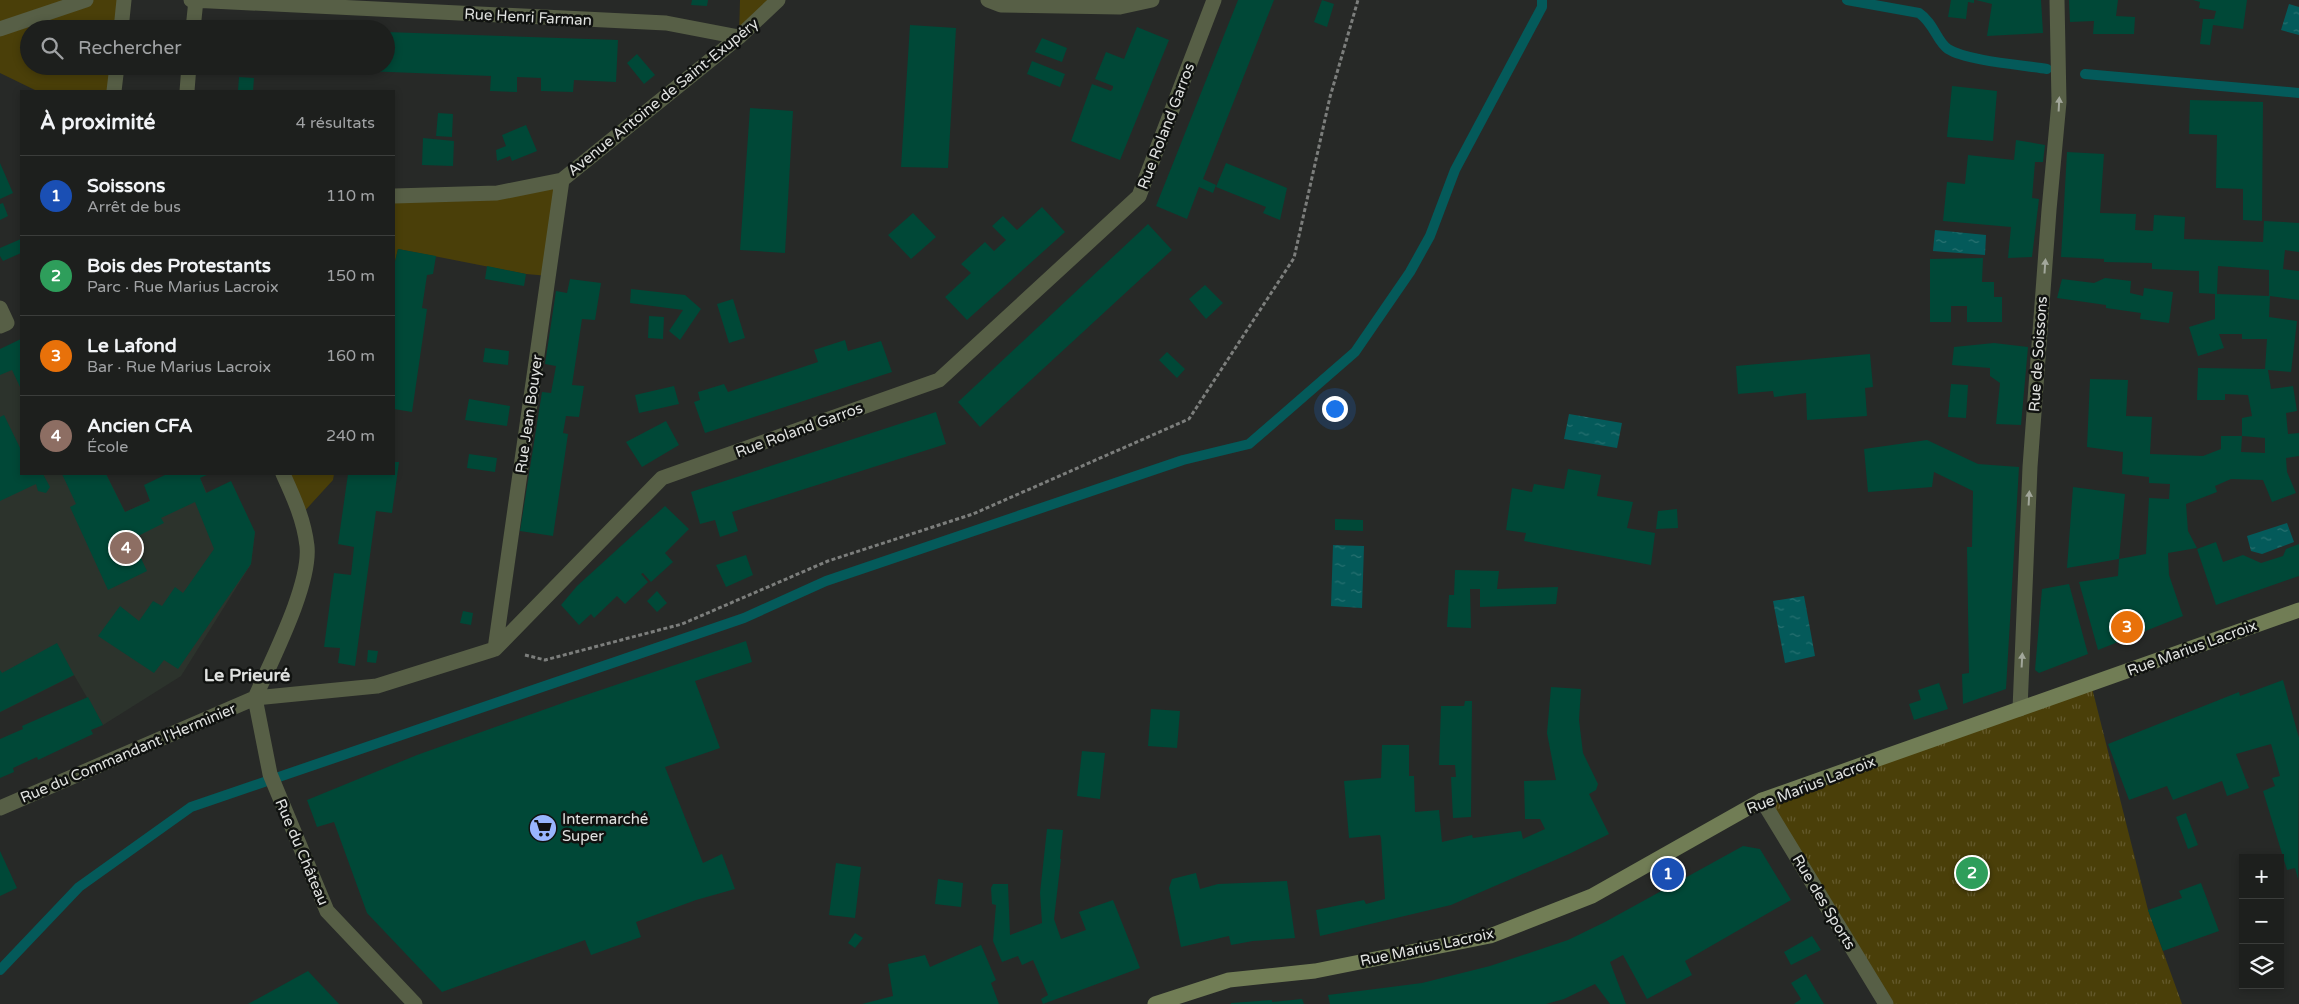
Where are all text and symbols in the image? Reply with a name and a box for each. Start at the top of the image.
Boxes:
street label: Rue Henri Farman [464,5,592,29]
street label: Avenue Antoine de Saint-Exupéry [564,14,762,180]
search box [20,20,395,75]
icon: search [38,34,66,62]
text: Rechercher [78,37,181,59]
street label: Rue Roland Garros [1134,60,1198,192]
one-way arrow [2055,96,2063,112]
text: À proximité [40,110,155,135]
text: 4 résultats [296,113,375,133]
text: Soissons [87,175,165,197]
text: 1 [51,186,61,206]
text: 110 m [326,186,375,206]
text: Arrêt de bus [87,197,181,217]
text: Bois des Protestants [87,255,271,277]
one-way arrow [2041,258,2049,274]
text: 2 [51,266,61,286]
text: 150 m [326,266,375,286]
text: Parc · Rue Marius Lacroix [87,277,279,297]
street label: Rue de Soissons [2025,296,2051,412]
text: Le Lafond [87,335,177,357]
text: 3 [51,346,61,366]
text: 160 m [326,346,375,366]
street label: Rue Jean Bouyer [512,353,546,475]
text: Bar · Rue Marius Lacroix [87,357,271,377]
your location [1322,396,1348,422]
street label: Rue Roland Garros [733,399,865,461]
text: Ancien CFA [87,415,193,437]
text: 4 [51,426,61,446]
text: 240 m [326,426,375,446]
text: École [87,437,128,457]
one-way arrow [2025,490,2033,506]
pin: 4 [110,529,142,567]
pin: 3 [2111,608,2143,646]
street label: Rue Marius Lacroix [2125,616,2259,680]
one-way arrow [2018,652,2026,668]
district label: Le Prieuré [204,664,290,686]
street label: Rue du Commandant l'Herminier [17,699,239,807]
street label: Rue Marius Lacroix [1744,752,1878,818]
street label: Rue du Château [271,796,333,908]
place label: Intermarché Super [562,810,648,845]
supermarket icon: Intermarché Super [528,813,558,843]
street label: Rue des Sports [1789,851,1859,953]
pin: 2 [1956,854,1988,892]
map controls [2239,854,2284,989]
button: + [2239,854,2284,899]
pin: 1 [1652,855,1684,893]
button: − [2239,899,2284,944]
street label: Rue Marius Lacroix [1358,924,1496,970]
button: layers [2239,944,2284,989]

